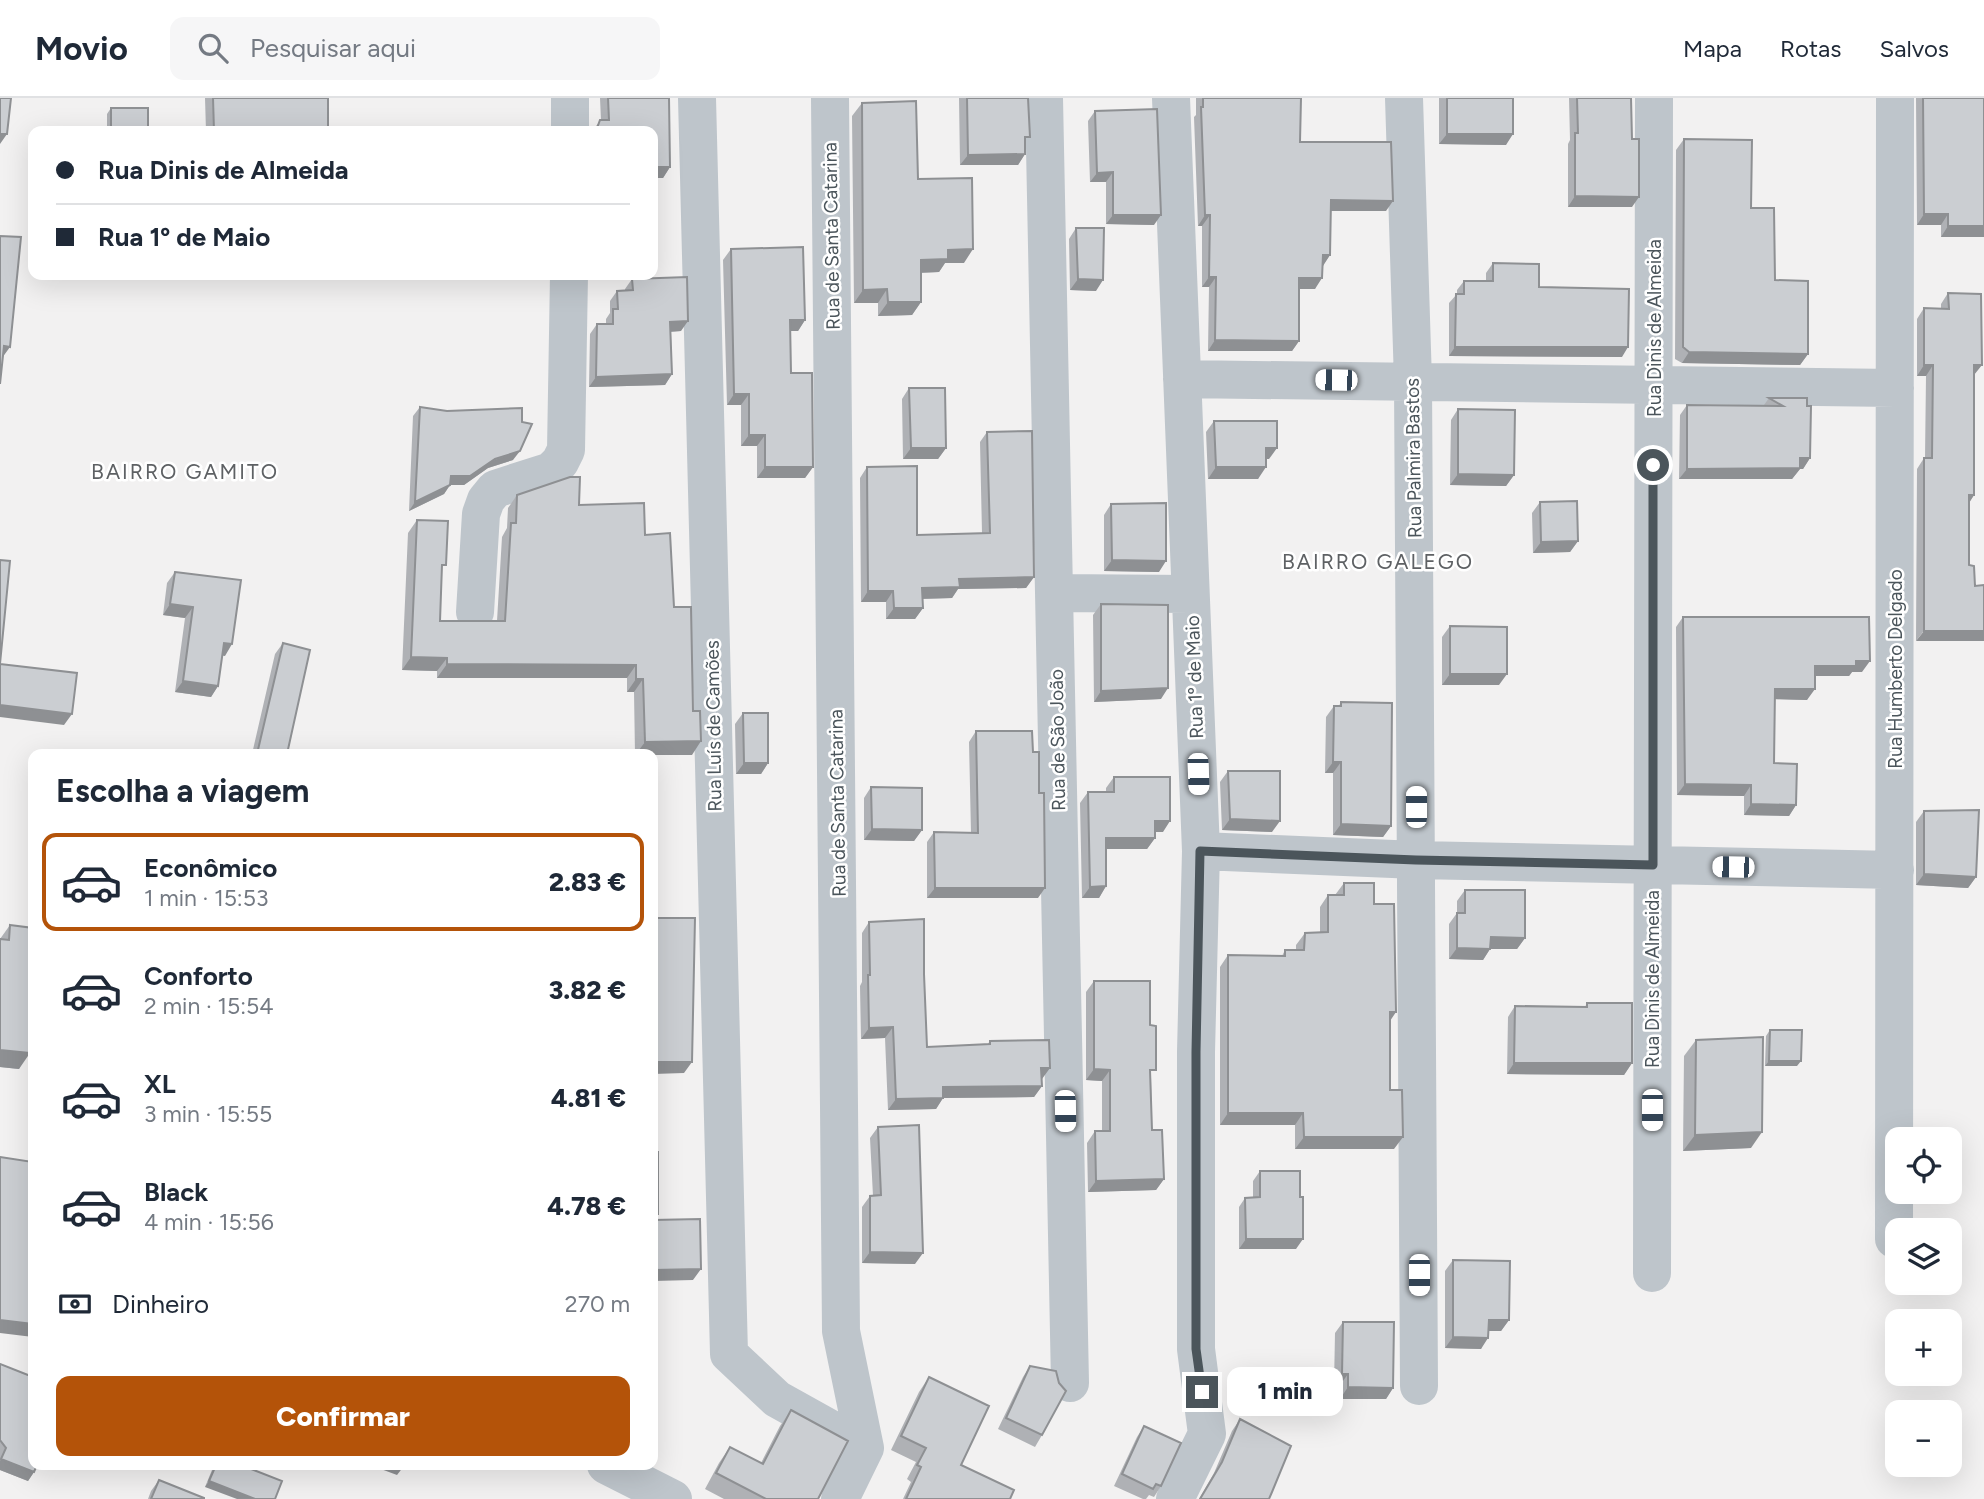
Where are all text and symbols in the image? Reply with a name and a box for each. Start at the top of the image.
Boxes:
search box [170,17,660,80]
text: Movio [35,29,128,68]
icon: search [194,29,232,67]
text: Pesquisar aqui [250,32,416,64]
text: Mapa [1683,34,1742,63]
text: Rotas [1780,34,1841,63]
text: Salvos [1879,34,1949,63]
street label: Rua de Santa Catarina [818,142,845,330]
text: Rua Dinis de Almeida [98,154,349,186]
text: Rua 1º de Maio [98,221,270,253]
street label: Rua Dinis de Almeida [1643,239,1666,417]
car [1315,369,1358,391]
street label: Rua Palmira Bastos [1401,378,1426,538]
route start [1637,449,1669,481]
district label: BAIRRO GAMITO [91,459,279,484]
district label: BAIRRO GALEGO [1282,549,1474,574]
street label: Rua Humberto Delgado [1884,569,1907,769]
street label: Rua 1º de Maio [1181,615,1208,739]
street label: Rua Luís de Camões [701,640,726,812]
street label: Rua de São João [1045,669,1070,811]
street label: Rua de Santa Catarina [824,709,851,897]
car [1187,753,1210,795]
text: Escolha a viagem [56,772,309,810]
car [1406,786,1427,828]
icon: car [60,851,123,914]
text: Econômico [144,852,277,884]
car [1712,856,1755,878]
text: 2.83 € [549,866,626,898]
text: 1 min · 15:53 [144,884,268,912]
street label: Rua Dinis de Almeida [1641,890,1664,1068]
icon: car [60,959,123,1022]
text: Conforto [144,960,253,992]
text: 3.82 € [549,974,626,1006]
text: 2 min · 15:54 [144,992,274,1020]
icon: car [60,1067,123,1130]
text: XL [144,1068,176,1100]
text: 4.81 € [551,1082,626,1114]
car [1642,1089,1663,1131]
car [1055,1090,1076,1132]
text: 3 min · 15:55 [144,1100,272,1128]
map controls [1885,1127,1962,1477]
button: locate [1885,1127,1962,1204]
icon: car [60,1175,123,1238]
text: Black [144,1176,208,1208]
text: 4.78 € [547,1190,626,1222]
text: 4 min · 15:56 [144,1208,274,1236]
button: layers [1885,1218,1962,1295]
car [1409,1254,1430,1296]
icon: cash [56,1285,94,1323]
text: Dinheiro [112,1288,209,1320]
text: 270 m [565,1290,630,1318]
button: + [1885,1309,1962,1386]
callout: 1 min [1226,1368,1342,1416]
button: Confirmar [56,1376,630,1456]
route end [1186,1376,1218,1408]
text: 1 min [1258,1377,1312,1405]
button: − [1885,1400,1962,1477]

